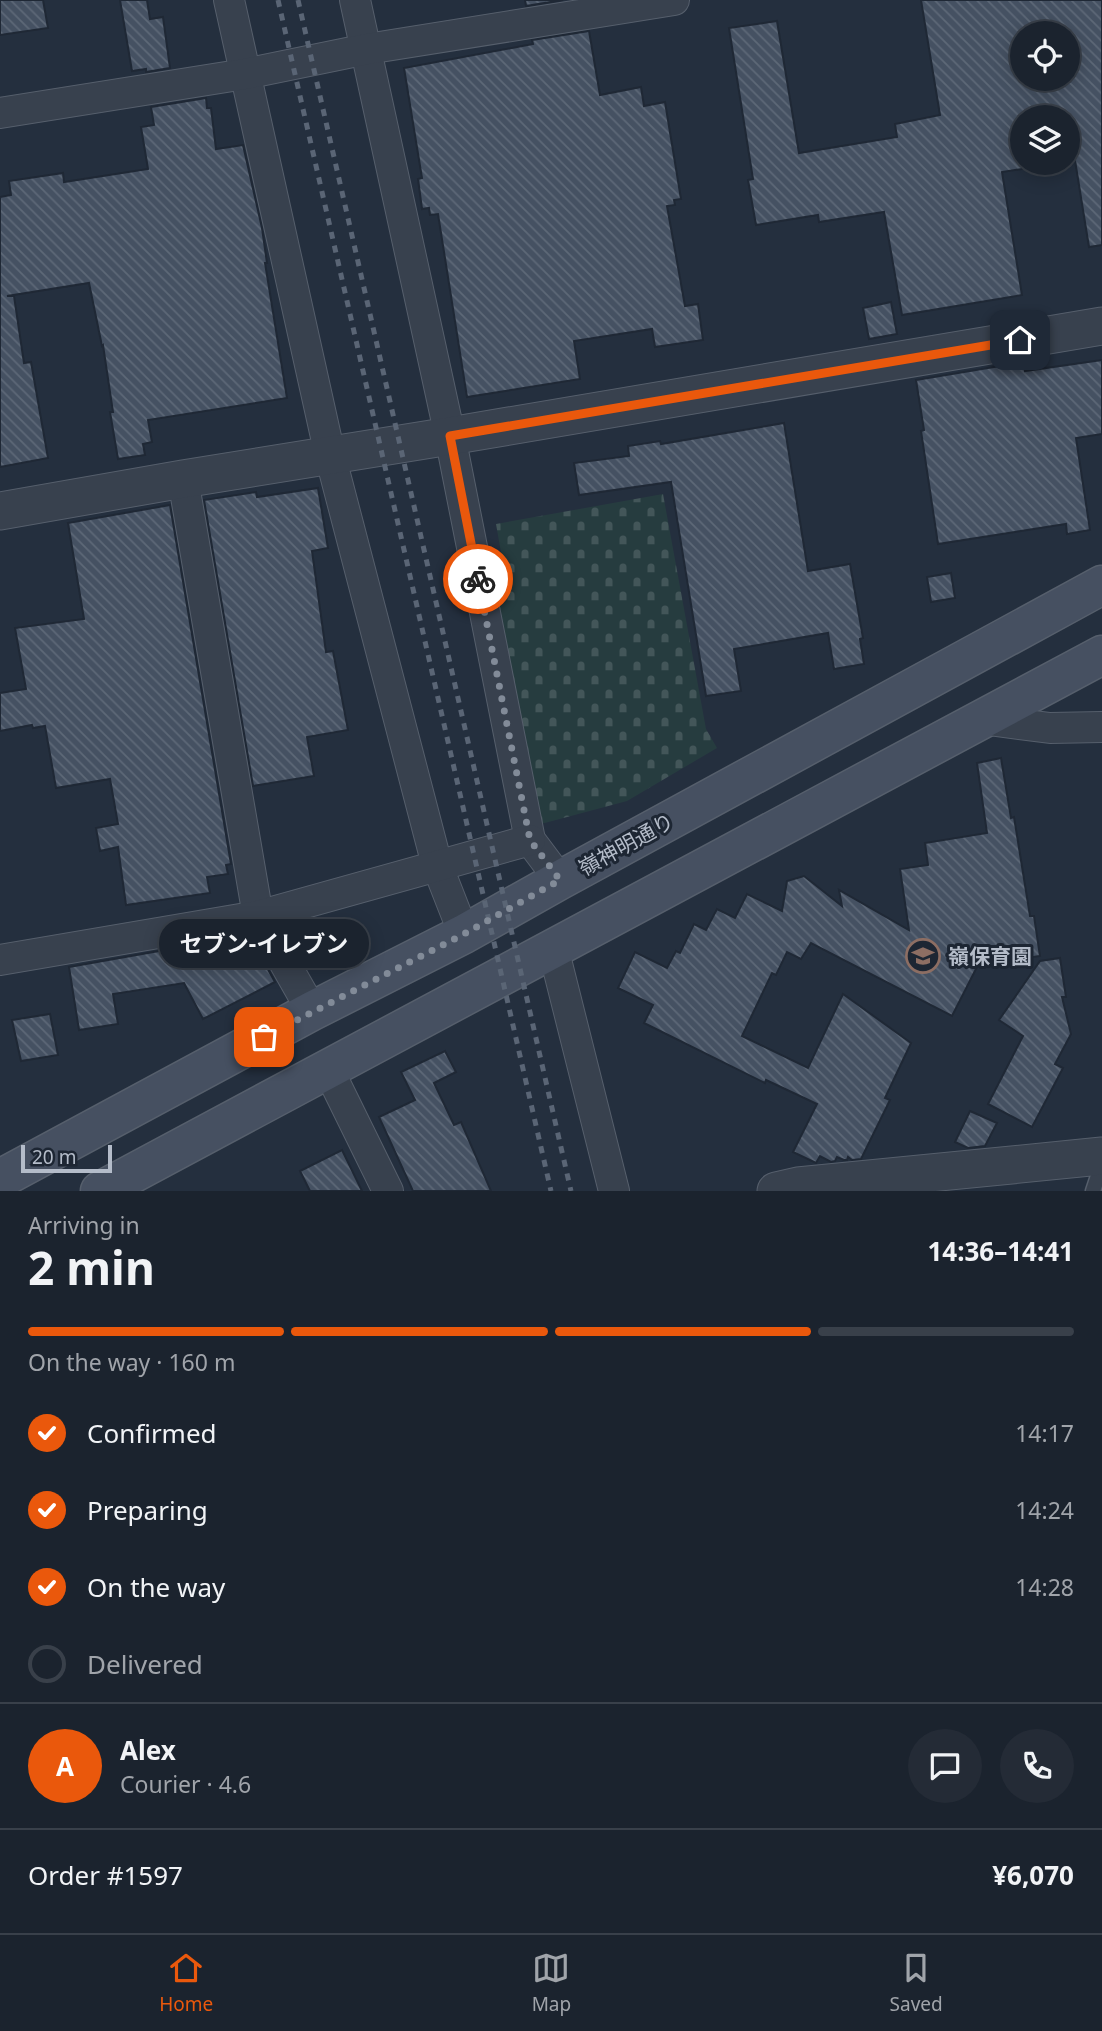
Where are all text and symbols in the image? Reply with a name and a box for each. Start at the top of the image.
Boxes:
map controls [1010,21,1080,175]
button: locate [1010,21,1080,91]
button: layers [1010,105,1080,175]
pin [990,310,1050,370]
icon: home [1001,321,1039,359]
courier [443,544,513,614]
icon: bike [459,560,497,598]
street label: 嶺神明通り [573,806,679,882]
callout: セブン-イレブン [159,918,369,967]
text: セブン-イレブン [180,927,348,959]
school or university icon: 嶺保育園 [904,937,942,975]
place label: 嶺保育園 [948,942,1032,970]
pin [234,1007,294,1067]
icon: bag [245,1018,283,1056]
scale bar [21,1142,112,1174]
text: 20 m [32,1144,76,1170]
text: Arriving in [28,1209,140,1241]
text: 14:36–14:41 [927,1233,1074,1269]
text: 2 min [28,1236,155,1298]
text: On the way · 160 m [28,1346,235,1378]
icon: check [28,1414,66,1452]
text: Confirmed [87,1415,217,1451]
text: 14:17 [1015,1417,1074,1449]
icon: check [28,1491,66,1529]
text: Preparing [87,1492,208,1528]
text: 14:24 [1015,1494,1074,1526]
icon: check [28,1568,66,1606]
text: On the way [87,1569,225,1605]
text: 14:28 [1015,1571,1074,1603]
text: Delivered [87,1646,203,1682]
button: chat [908,1729,982,1803]
button: phone [1000,1729,1074,1803]
text: Alex [120,1732,176,1768]
text: A [56,1748,74,1784]
text: Courier · 4.6 [120,1768,251,1800]
text: Order #1597 [28,1857,183,1893]
text: ¥6,070 [992,1857,1074,1893]
tab: Home [159,1949,213,2017]
tab: Map [532,1949,571,2017]
tab: Saved [890,1949,943,2017]

